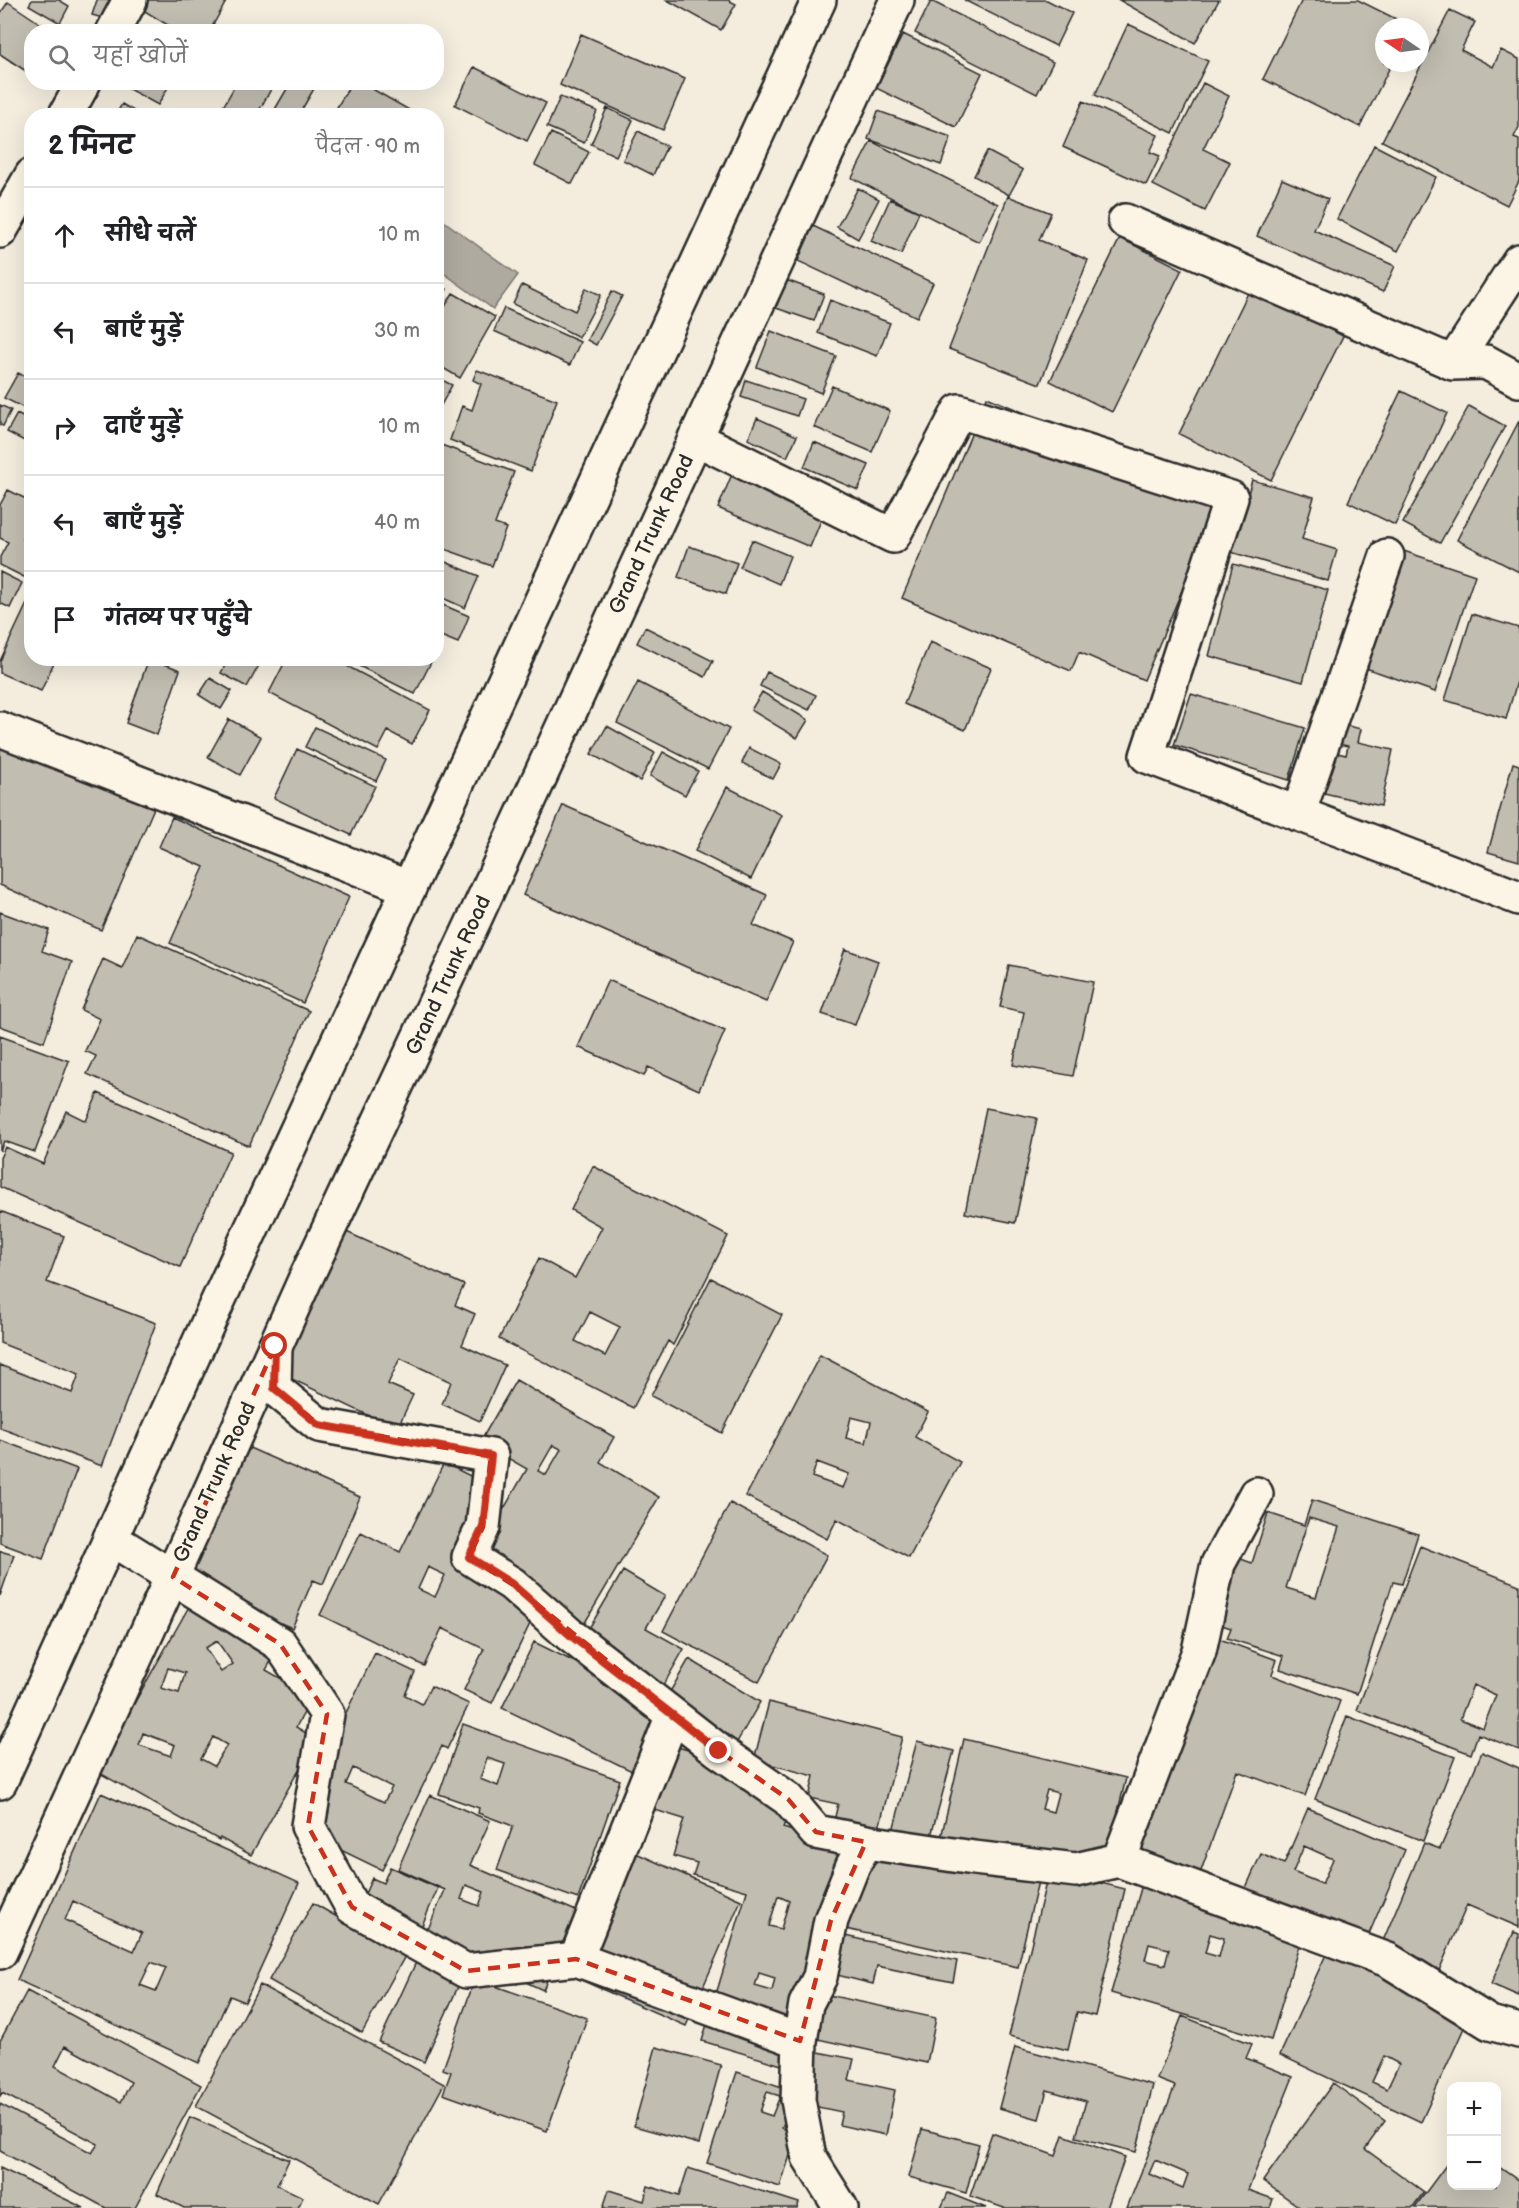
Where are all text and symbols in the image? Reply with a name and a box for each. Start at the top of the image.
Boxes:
north arrow [1375,18,1429,72]
search box [24,24,444,90]
icon: search [45,41,78,74]
text: यहाँ खोजें [93,43,188,70]
text: 2 मिनट [48,131,134,162]
text: पैदल · 90 m [315,135,420,159]
icon: ahead [48,219,81,252]
text: सीधे चलें [105,221,195,248]
text: 10 m [379,223,420,247]
icon: left [48,315,81,348]
text: बाएँ मुड़ें [105,317,183,344]
text: 30 m [374,319,420,343]
icon: right [48,411,81,444]
text: दाएँ मुड़ें [105,413,182,440]
text: 10 m [379,415,420,439]
street label: Grand Trunk Road [604,450,699,618]
icon: left [48,507,81,540]
text: बाएँ मुड़ें [105,509,183,536]
text: 40 m [374,511,420,535]
icon: arrive [48,603,81,636]
text: गंतव्य पर पहुँचे [105,605,251,632]
street label: Grand Trunk Road [401,891,496,1059]
route start [261,1332,287,1358]
street label: Grand Trunk Road [168,1398,261,1566]
route end [705,1737,731,1763]
map controls [1447,2082,1501,2190]
button: + [1447,2082,1501,2136]
button: − [1447,2136,1501,2190]

